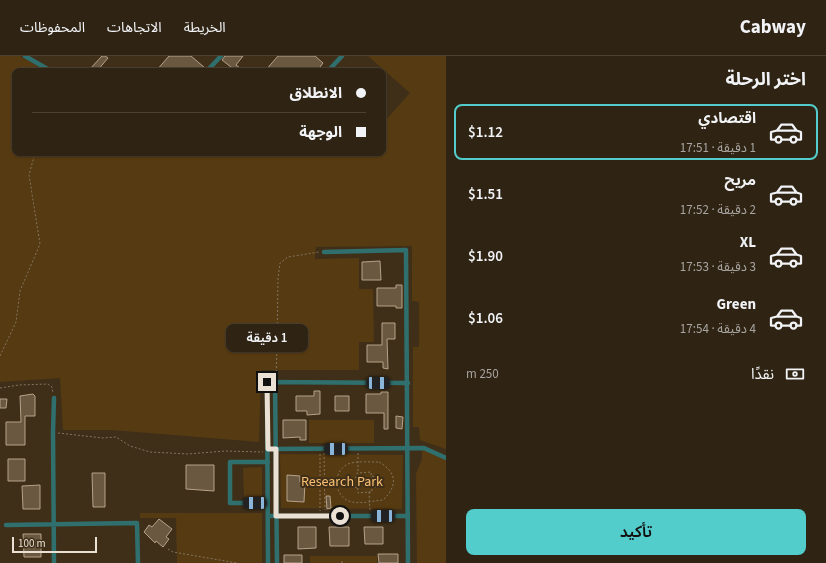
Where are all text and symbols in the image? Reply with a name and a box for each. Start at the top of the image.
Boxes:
text: Cabway [740,14,806,41]
text: المحفوظات [20,18,85,38]
text: الاتجاهات [107,18,162,38]
text: الخريطة [184,18,226,38]
text: اختر الرحلة [726,67,806,92]
text: الانطلاق [290,83,342,104]
text: اقتصادي [698,108,756,129]
icon: car [768,114,804,150]
text: الوجهة [299,122,342,143]
text: $1.12 [468,122,503,143]
text: 1 دقيقة · 17:51 [680,139,756,157]
text: مريح [724,170,756,191]
icon: car [768,176,804,212]
text: $1.51 [468,184,503,205]
text: 2 دقيقة · 17:52 [680,201,756,219]
text: XL [740,232,756,253]
icon: car [768,238,804,274]
text: $1.90 [468,246,503,267]
text: 3 دقيقة · 17:53 [680,258,756,276]
text: Green [716,294,756,315]
icon: car [768,300,804,336]
text: $1.06 [468,308,503,329]
text: 4 دقيقة · 17:54 [680,320,756,338]
callout: 1 دقيقة [226,324,308,352]
text: 1 دقيقة [247,329,287,347]
icon: cash [784,363,806,385]
text: نقدًا [751,364,774,385]
text: 250 m [466,365,499,383]
route end [258,373,276,391]
car [366,377,390,389]
car [324,443,348,455]
park label: Research Park [301,472,383,492]
car [243,497,267,509]
route start [331,507,349,525]
button: تأكيد [466,509,806,555]
car [371,510,395,522]
scale bar [12,535,97,554]
text: 100 m [18,536,46,551]

